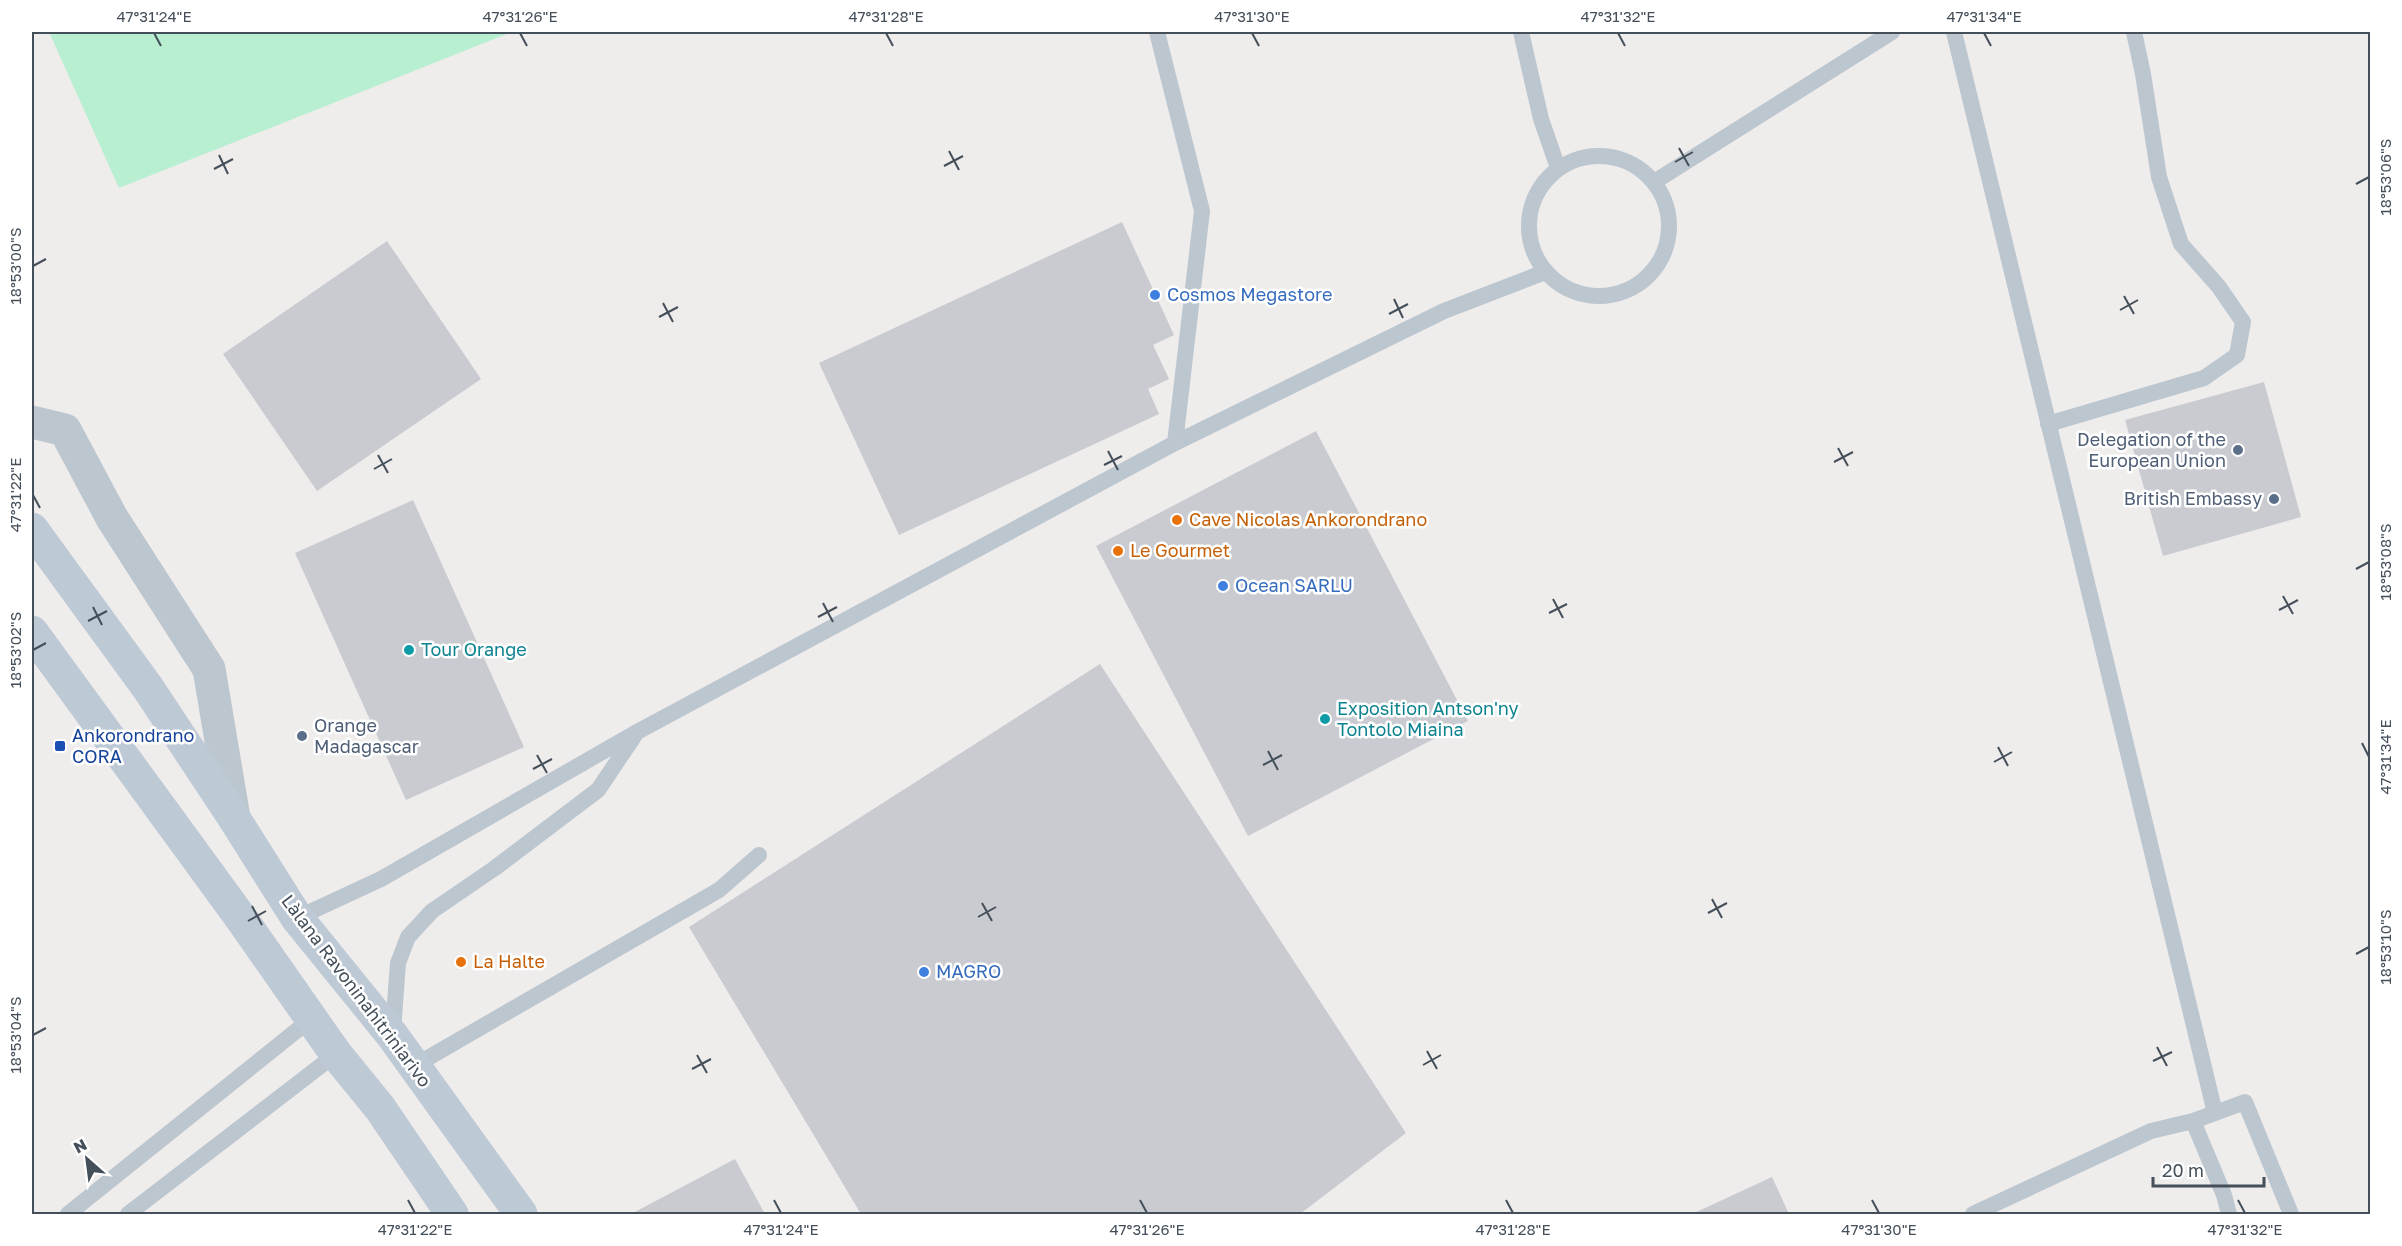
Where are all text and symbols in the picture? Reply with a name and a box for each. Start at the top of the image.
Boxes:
text: 47°31'24"E [116,7,192,25]
text: 47°31'26"E [482,7,558,25]
text: 47°31'28"E [848,7,924,25]
text: 47°31'30"E [1214,7,1290,25]
text: 47°31'32"E [1581,7,1655,25]
text: 47°31'34"E [1946,7,2022,25]
text: 18°53'06"S [2376,139,2394,215]
text: 18°53'00"S [6,227,24,305]
place label: Cosmos Megastore [1167,283,1332,305]
marker: Cosmos Megastore [1148,288,1162,302]
place label: Delegation of the European Union [2077,428,2226,471]
marker: Delegation of the European Union [2231,443,2245,457]
text: 47°31'22"E [6,458,24,532]
place label: British Embassy [2124,487,2262,509]
marker: British Embassy [2267,492,2281,506]
place label: Cave Nicolas Ankorondrano [1189,508,1427,530]
marker: Cave Nicolas Ankorondrano [1170,513,1184,527]
text: 18°53'08"S [2376,524,2394,600]
place label: Le Gourmet [1130,539,1230,561]
marker: Le Gourmet [1111,544,1125,558]
place label: Ocean SARLU [1235,574,1353,596]
marker: Ocean SARLU [1216,579,1230,593]
text: 18°53'02"S [6,612,24,688]
place label: Tour Orange [421,638,527,660]
marker: Tour Orange [402,643,416,657]
place label: Exposition Antson'ny Tontolo Miaina [1337,697,1519,740]
marker: Exposition Antson'ny Tontolo Miaina [1318,712,1332,726]
place label: Orange Madagascar [314,714,419,757]
text: 47°31'34"E [2376,719,2394,795]
place label: Ankorondrano CORA [72,724,194,767]
marker: Orange Madagascar [295,729,309,743]
marker: Ankorondrano CORA [53,739,67,753]
street label: Làlana Ravoninahitriniarivo [277,890,436,1091]
text: 18°53'10"S [2376,909,2394,985]
place label: La Halte [473,950,545,972]
marker: La Halte [454,955,468,969]
place label: MAGRO [936,960,1001,982]
marker: MAGRO [917,965,931,979]
text: 18°53'04"S [6,997,24,1073]
north arrow [57,1129,117,1189]
text: N [70,1134,90,1157]
scale bar [2153,1150,2264,1188]
text: 20 m [2162,1159,2204,1181]
text: 47°31'22"E [378,1220,452,1238]
text: 47°31'24"E [743,1220,819,1238]
text: 47°31'26"E [1109,1220,1185,1238]
text: 47°31'28"E [1475,1220,1551,1238]
text: 47°31'30"E [1841,1220,1917,1238]
text: 47°31'32"E [2208,1220,2282,1238]

